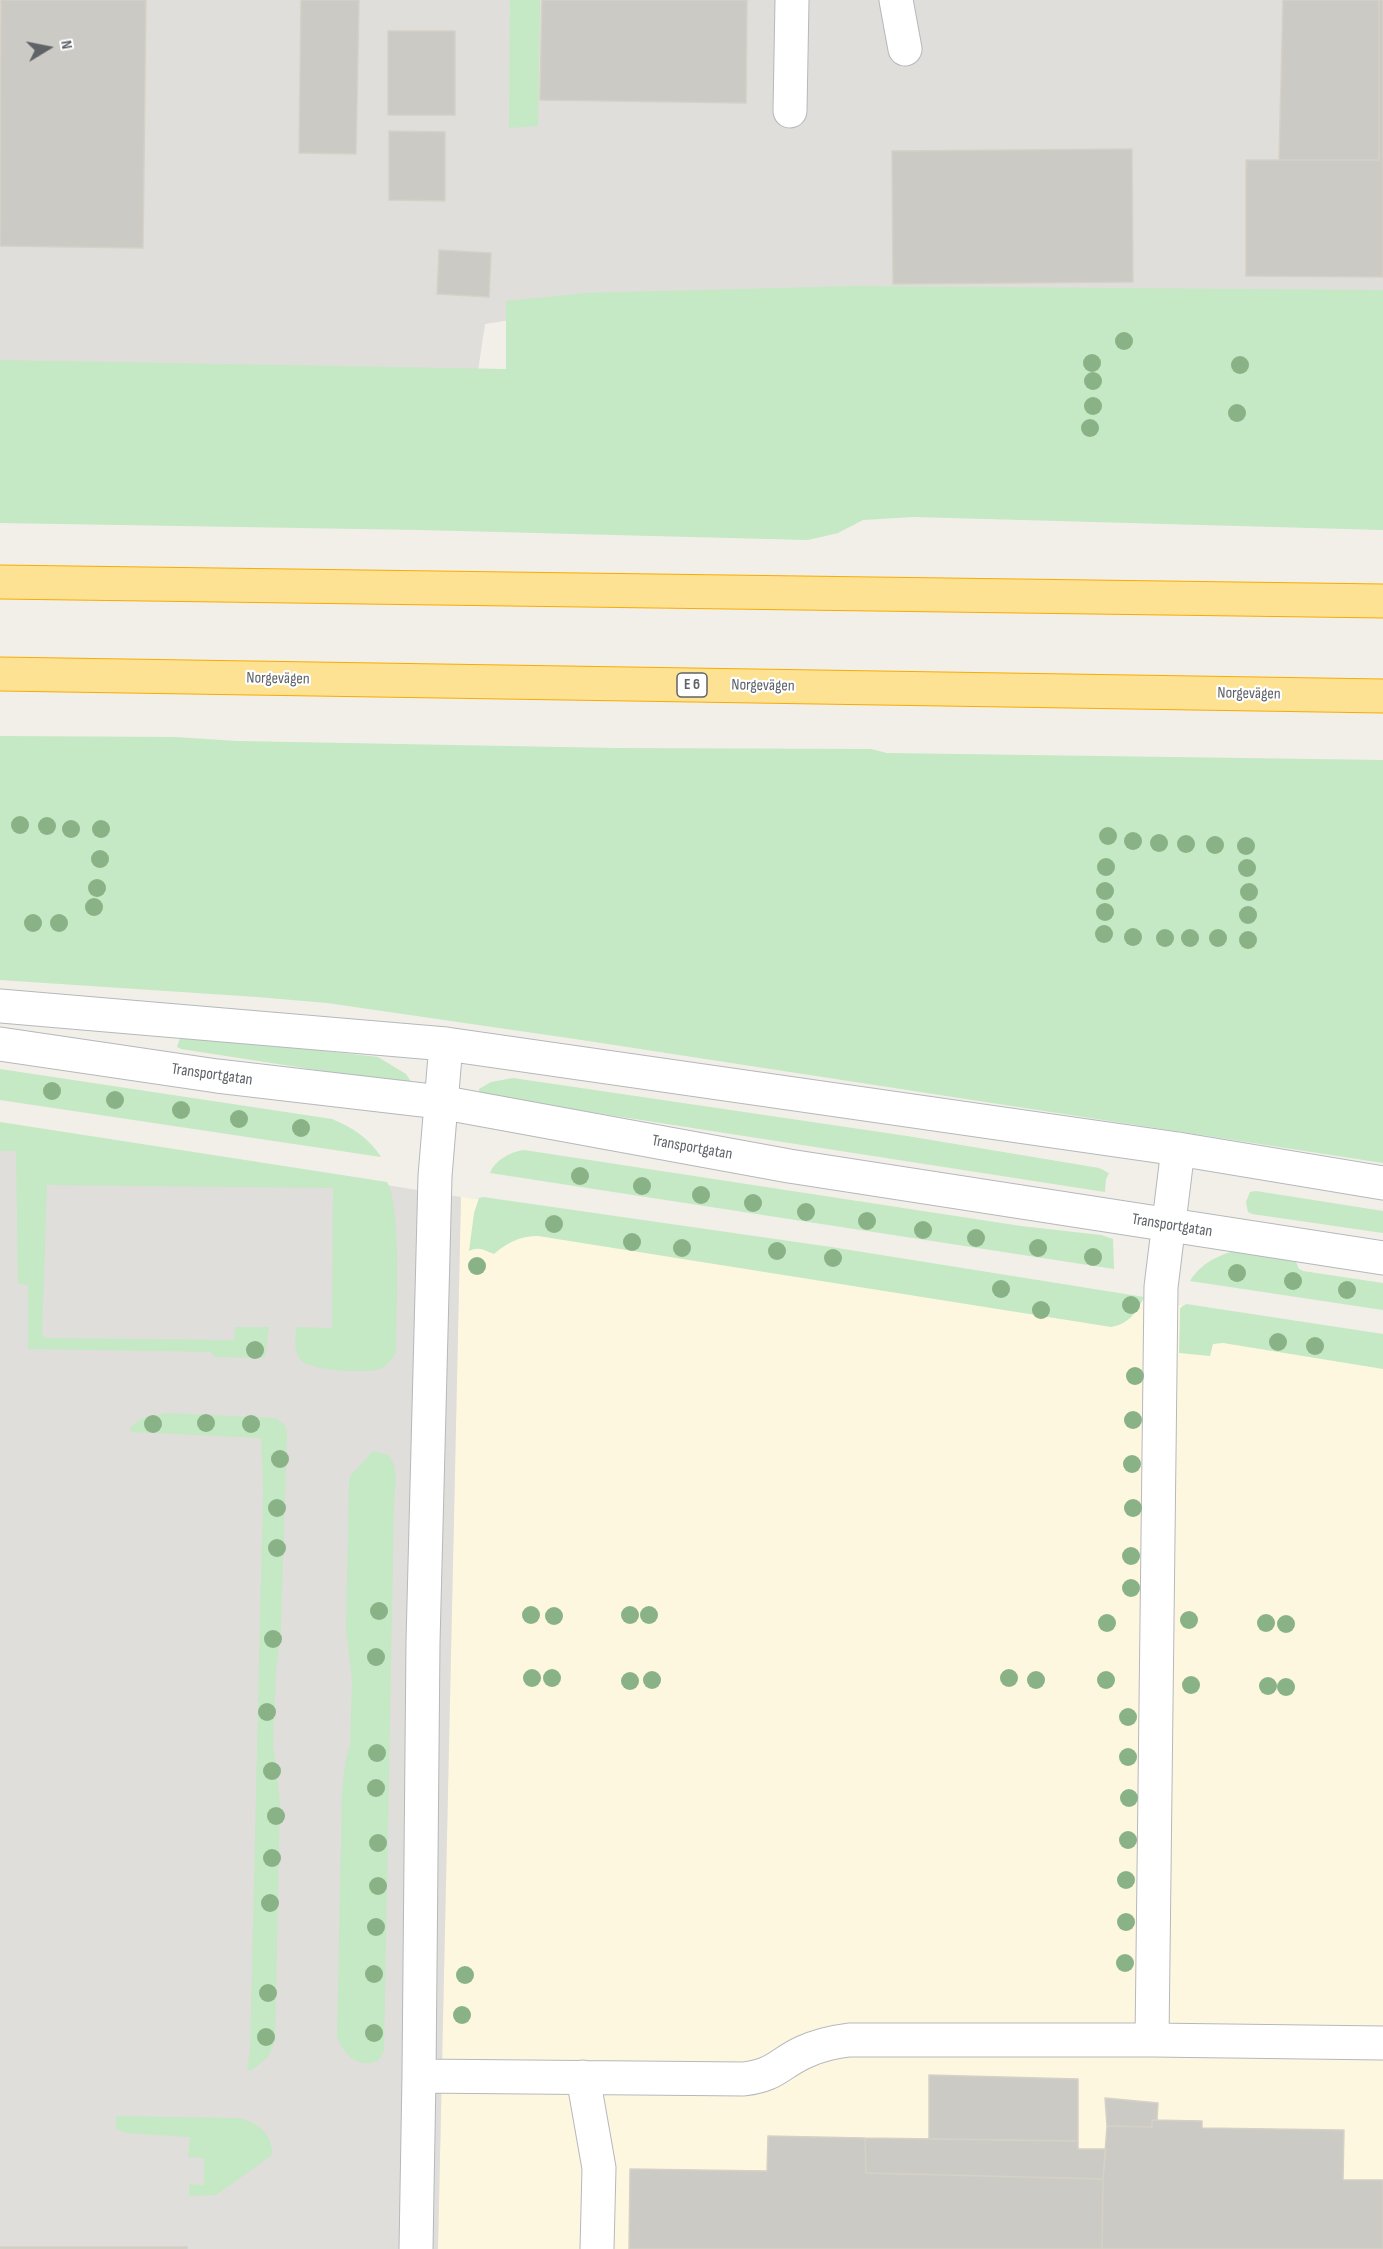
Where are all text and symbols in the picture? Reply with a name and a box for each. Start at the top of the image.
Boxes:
north arrow [18,18,78,78]
text: N [56,39,76,51]
street label: Norgevägen [246,669,310,689]
road number: E 6 [677,673,707,697]
street label: Norgevägen [731,676,795,696]
street label: Norgevägen [1217,684,1281,704]
street label: Transportgatan [170,1060,254,1090]
street label: Transportgatan [650,1131,734,1165]
street label: Transportgatan [1130,1210,1214,1242]

